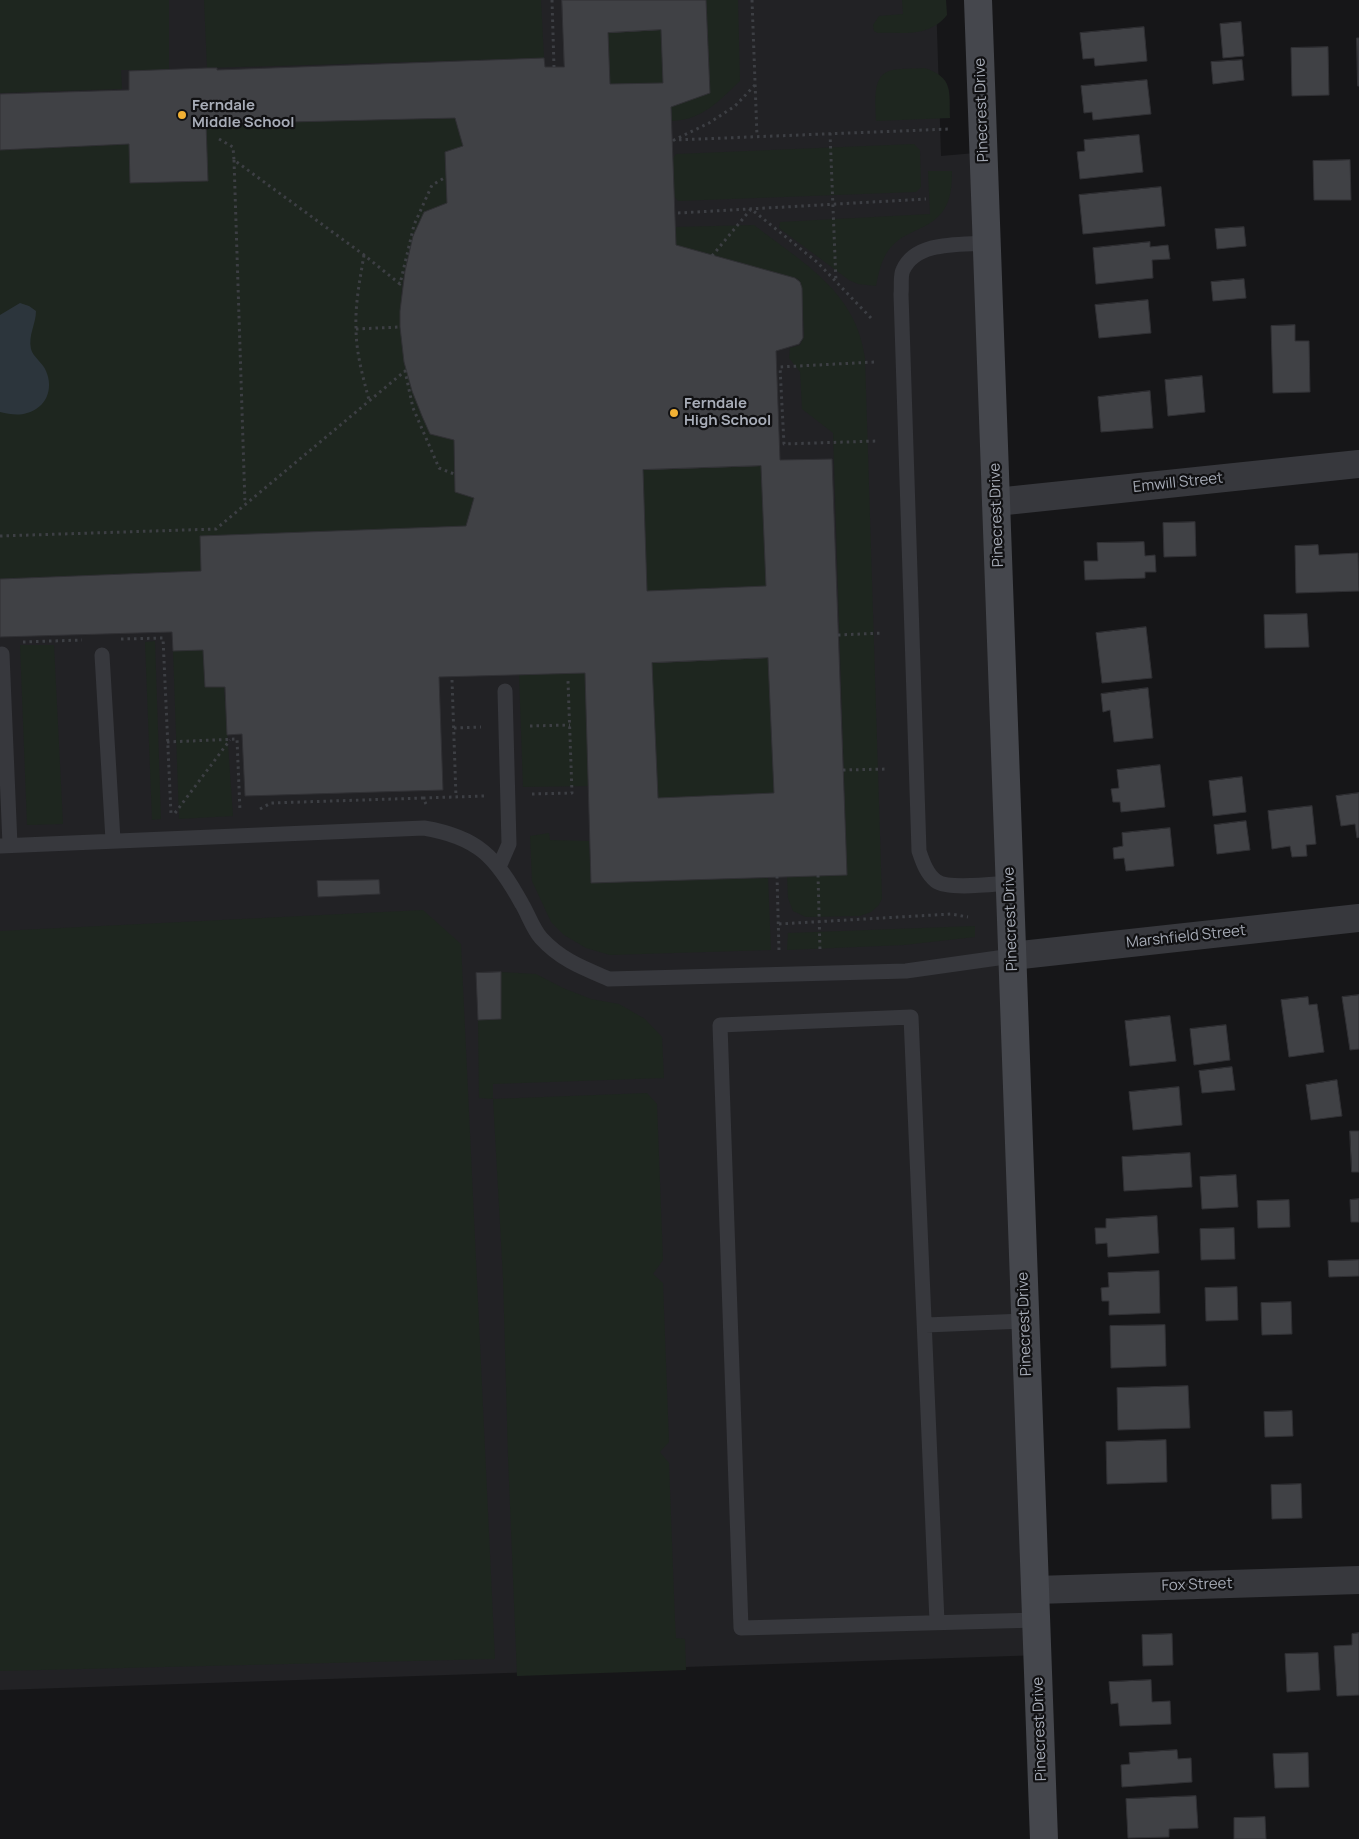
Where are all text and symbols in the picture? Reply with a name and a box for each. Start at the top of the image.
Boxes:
street label: Pinecrest Drive [971,57,993,163]
place label: Ferndale Middle School [192,97,294,132]
marker: Ferndale Middle School [176,109,188,121]
place label: Ferndale High School [684,395,771,430]
marker: Ferndale High School [668,407,680,419]
street label: Pinecrest Drive [986,462,1008,568]
street label: Emwill Street [1132,469,1224,497]
street label: Pinecrest Drive [1000,866,1022,972]
street label: Marshfield Street [1125,922,1247,952]
street label: Pinecrest Drive [1014,1271,1036,1377]
street label: Fox Street [1161,1575,1233,1595]
street label: Pinecrest Drive [1029,1676,1051,1782]

